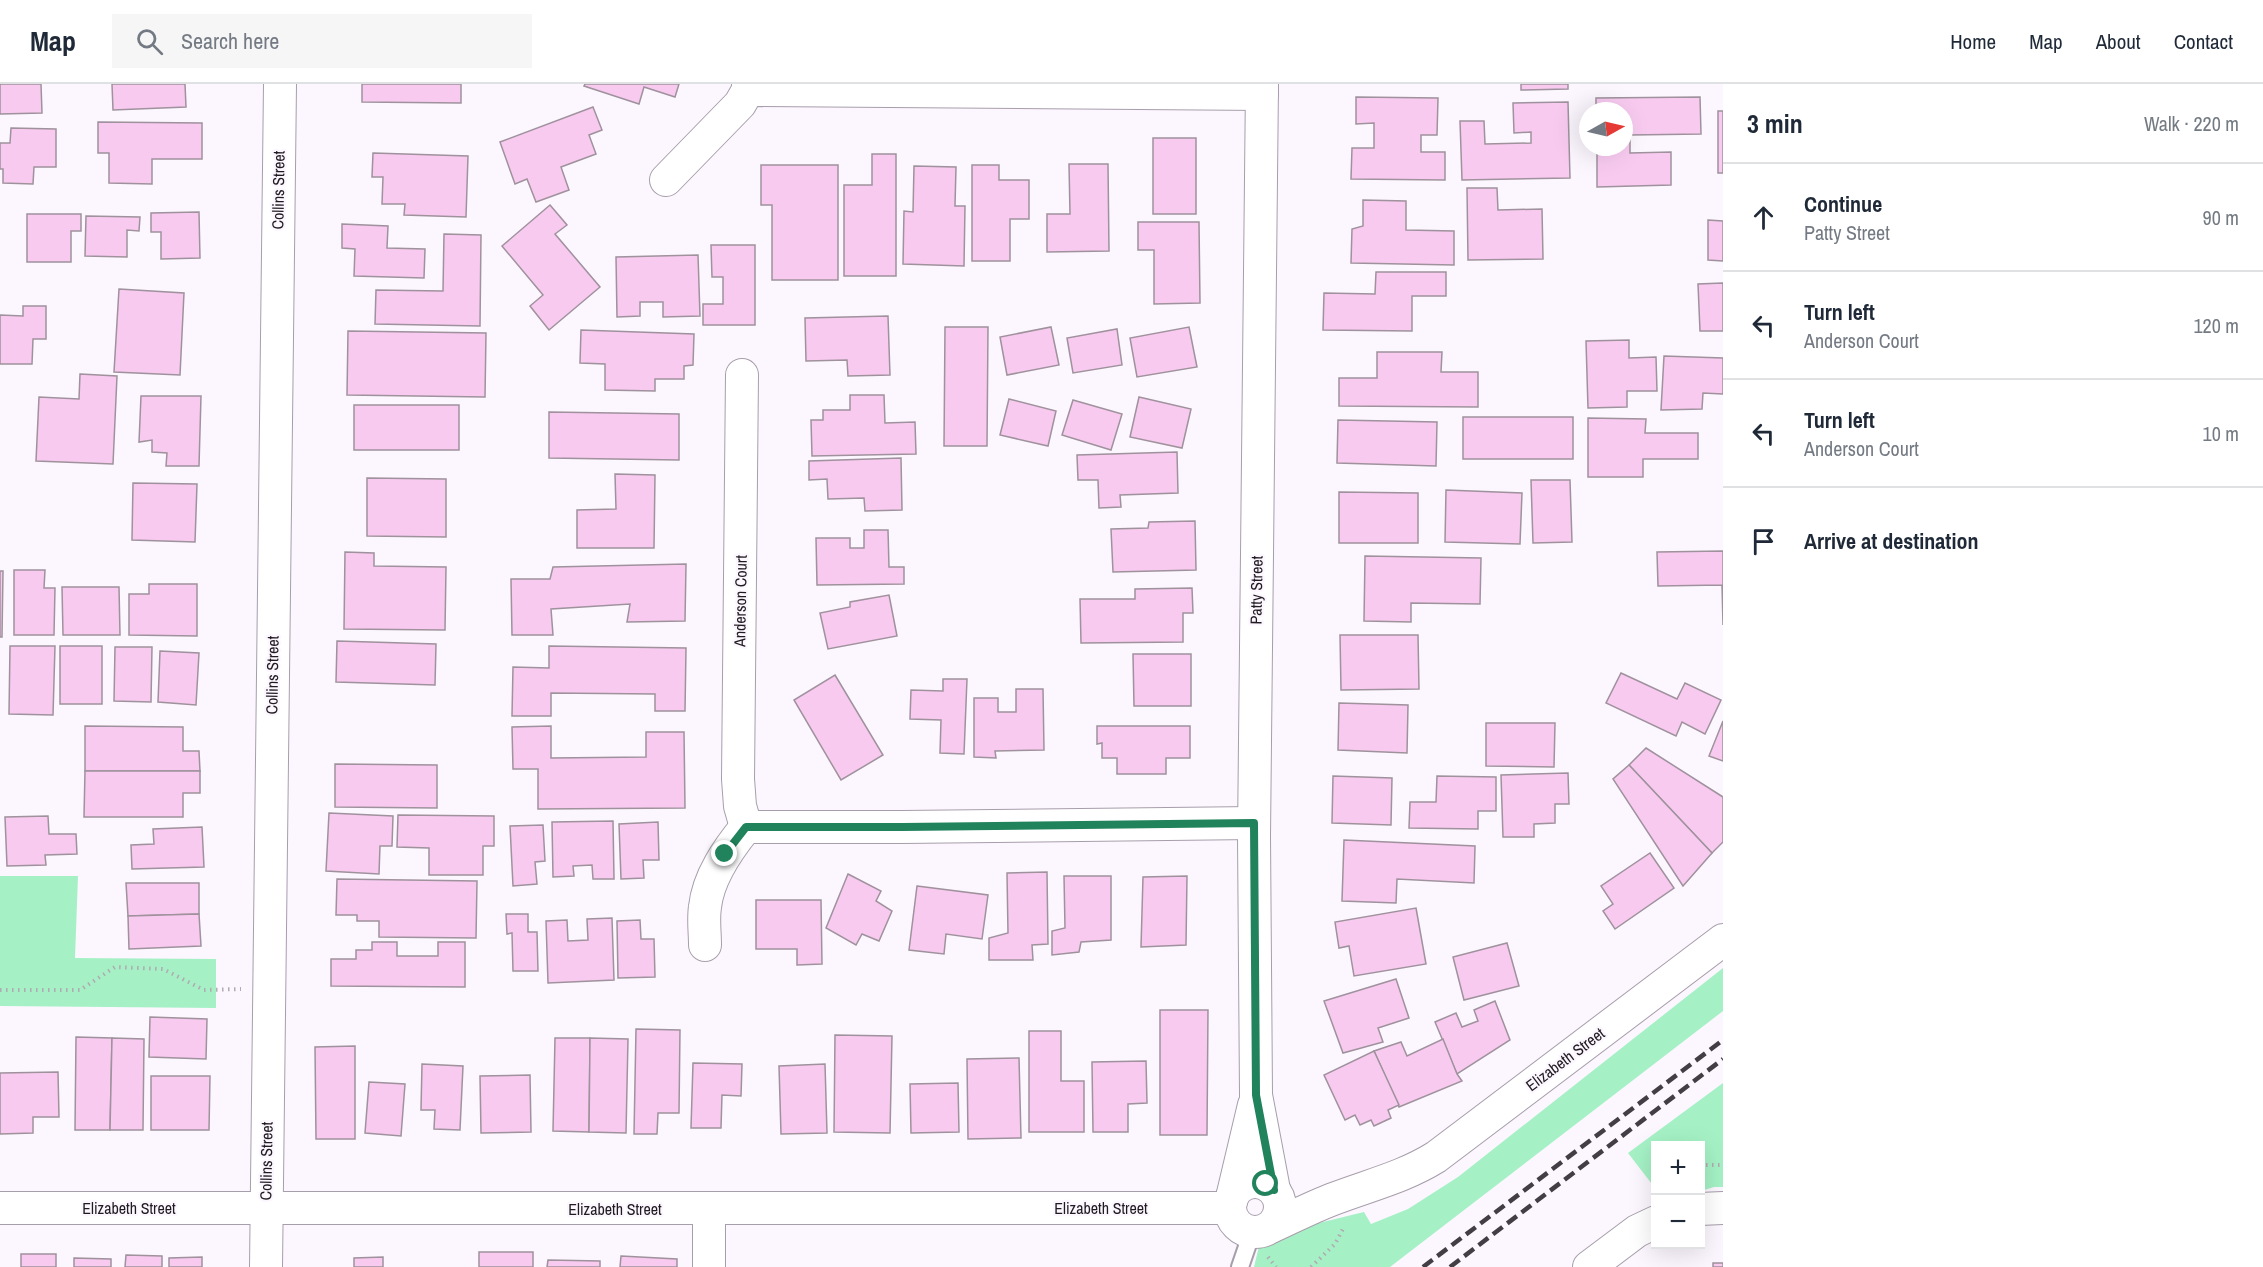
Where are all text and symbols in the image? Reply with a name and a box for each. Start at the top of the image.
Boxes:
search box [112,14,532,68]
text: Map [30,22,76,60]
icon: search [133,25,166,58]
text: Search here [181,26,279,56]
text: Home [1950,27,1996,56]
text: Map [2029,27,2063,56]
text: About [2096,27,2141,56]
text: Contact [2174,27,2233,56]
north arrow [1579,102,1633,156]
text: 3 min [1747,106,1803,141]
text: Walk · 220 m [2144,110,2239,137]
street label: Collins Street [266,150,290,230]
text: Continue [1804,189,1882,219]
icon: ahead [1747,201,1780,234]
text: 90 m [2203,204,2239,231]
text: Patty Street [1804,219,1890,246]
text: Turn left [1804,297,1875,327]
icon: left [1747,309,1780,342]
text: 120 m [2193,312,2239,339]
text: Anderson Court [1804,327,1919,354]
text: Turn left [1804,405,1875,435]
icon: left [1747,417,1780,450]
text: 10 m [2203,420,2239,447]
text: Anderson Court [1804,435,1919,462]
icon: arrive [1747,525,1780,558]
text: Arrive at destination [1804,526,1978,556]
street label: Anderson Court [728,555,752,648]
street label: Patty Street [1244,555,1268,624]
street label: Collins Street [260,635,284,715]
route end [711,840,737,866]
street label: Elizabeth Street [1521,1022,1609,1096]
street label: Collins Street [254,1121,278,1201]
map controls [1651,1141,1705,1249]
button: + [1651,1141,1705,1195]
route start [1252,1170,1278,1196]
button: − [1651,1195,1705,1249]
street label: Elizabeth Street [82,1197,176,1219]
street label: Elizabeth Street [1054,1197,1148,1219]
street label: Elizabeth Street [568,1198,662,1220]

